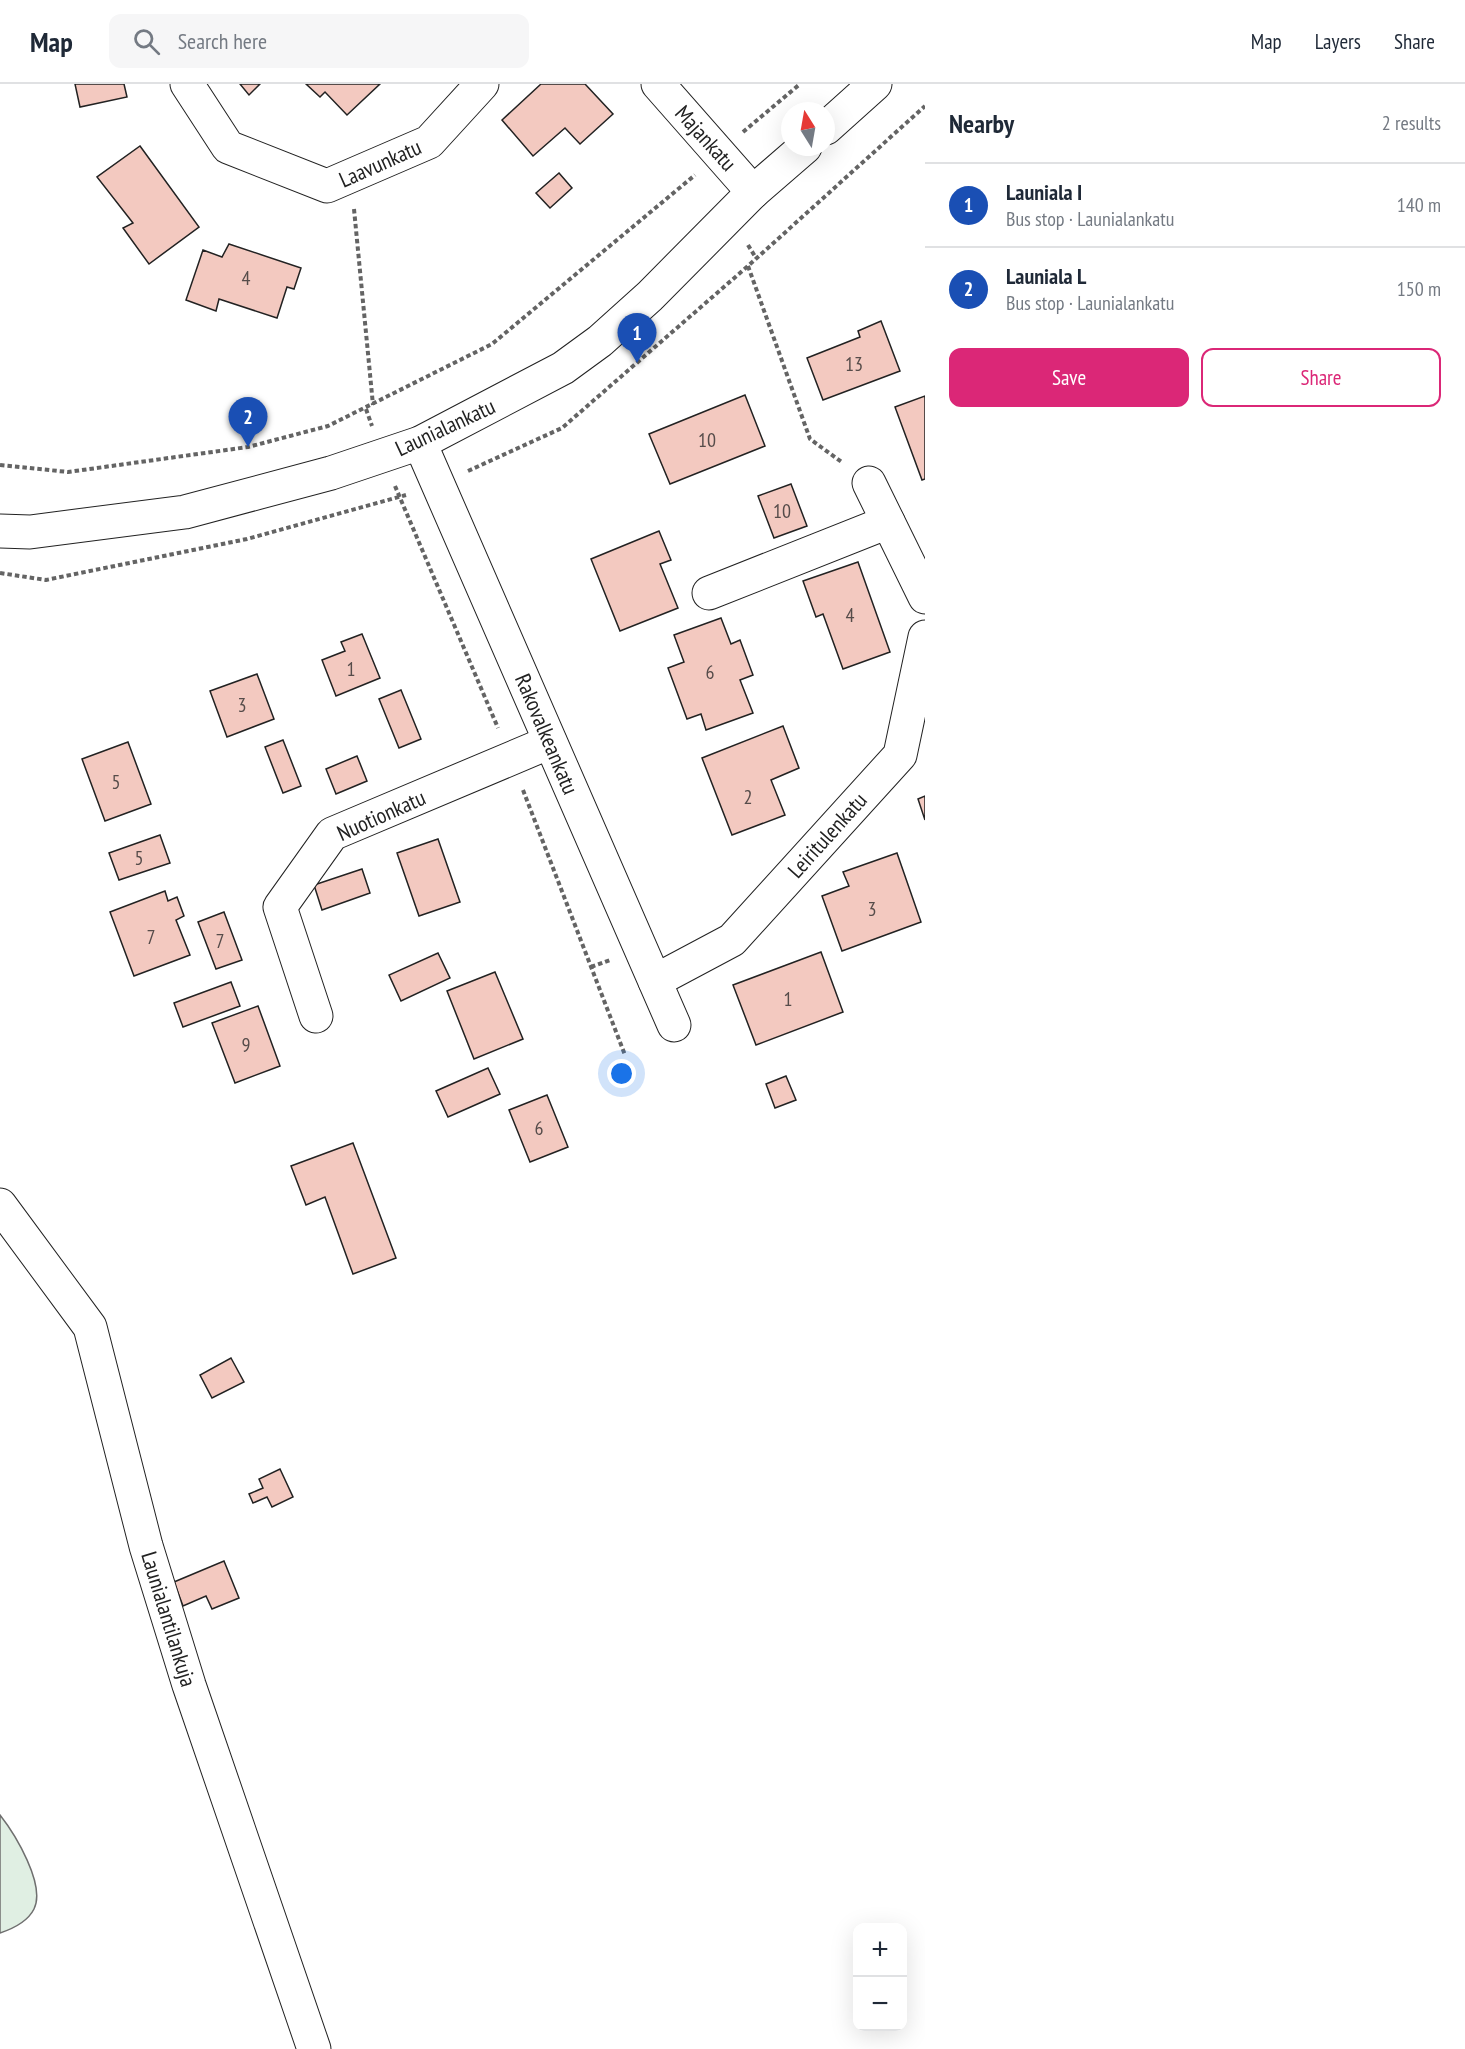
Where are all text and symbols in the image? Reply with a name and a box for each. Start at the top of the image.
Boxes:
search box [109,14,529,68]
text: Map [30,23,73,60]
icon: search [130,25,163,58]
text: Search here [178,27,267,55]
text: Map [1251,28,1282,55]
text: Layers [1315,28,1361,55]
text: Share [1394,28,1435,55]
street label: Majankatu [669,99,743,177]
north arrow [781,102,835,156]
text: Nearby [949,107,1014,140]
text: 2 results [1382,110,1441,136]
street label: Laavunkatu [335,132,425,194]
text: Launiala I [1006,178,1082,206]
text: 1 [964,192,973,218]
text: 140 m [1397,192,1441,218]
text: Bus stop · Launialankatu [1006,206,1174,232]
text: Launiala L [1006,262,1086,290]
house number: 4 [242,265,251,291]
text: 2 [964,276,973,302]
text: 150 m [1397,276,1441,302]
text: Bus stop · Launialankatu [1006,290,1174,316]
pin: 1 [618,314,656,363]
button: Save [949,348,1189,407]
button: Share [1201,348,1441,407]
house number: 13 [845,351,863,377]
street label: Launialankatu [391,392,499,462]
pin: 2 [228,398,268,447]
house number: 10 [698,427,716,453]
house number: 10 [773,498,791,524]
house number: 4 [846,602,855,628]
house number: 1 [347,656,356,682]
house number: 6 [706,659,715,685]
street label: Rakovalkeankatu [509,670,585,798]
house number: 3 [238,692,247,718]
house number: 5 [112,769,121,795]
street label: Nuotionkatu [332,783,430,847]
house number: 2 [744,784,753,810]
street label: Leiritulenkatu [781,787,873,883]
house number: 5 [135,845,144,871]
house number: 3 [868,896,877,922]
house number: 7 [147,924,156,950]
house number: 7 [216,928,225,954]
house number: 1 [784,986,793,1012]
house number: 9 [242,1032,251,1058]
your location [607,1059,636,1088]
house number: 6 [535,1115,544,1141]
street label: Launialantilankuja [135,1548,203,1690]
map controls [853,1923,907,2031]
button: + [853,1923,907,1977]
button: − [853,1977,907,2031]

